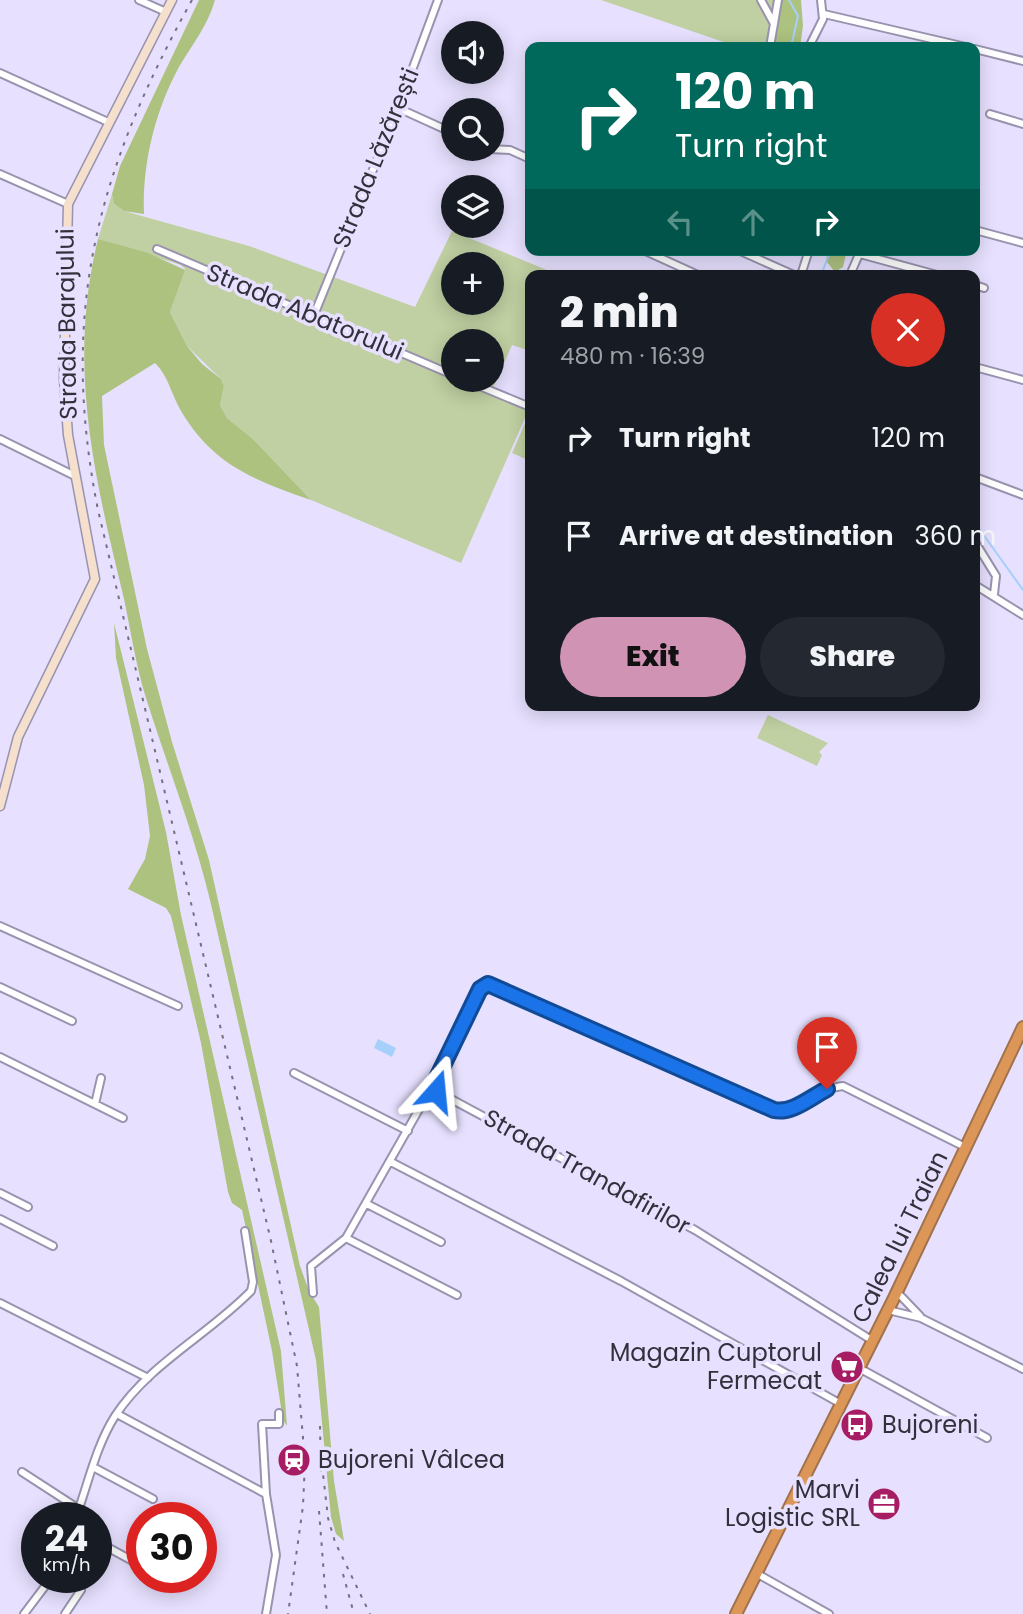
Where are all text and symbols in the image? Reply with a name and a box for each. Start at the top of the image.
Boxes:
map controls [441,21,504,392]
button: sound [441,21,504,84]
text: 120 m [675,58,816,126]
street label: Strada Lăzărești [324,63,427,253]
icon: right [560,70,651,161]
button: search [441,98,504,161]
text: Turn right [675,123,827,168]
button: layers [441,175,504,238]
icon: left [661,203,699,241]
icon: ahead [734,203,772,241]
icon: right [807,203,845,241]
street label: Strada Barajului [48,228,85,420]
button: + [441,252,504,315]
street label: Strada Abatorului [202,255,409,368]
text: 2 min [560,283,678,342]
button: close [871,293,945,367]
button: − [441,329,504,392]
text: 480 m · 16:39 [560,340,705,372]
icon: right [560,419,598,457]
text: Turn right [619,420,751,456]
text: 120 m [872,420,945,456]
icon: arrive [560,517,598,555]
text: Arrive at destination [619,518,894,554]
text: 360 m [915,518,996,554]
button: Exit [560,617,746,697]
button: Share [760,617,945,697]
pin [797,1017,857,1089]
icon: arrive [808,1028,846,1066]
position arrow [399,1054,473,1128]
street label: Strada Trandafirilor [478,1101,697,1242]
street label: Calea lui Traian [844,1145,955,1328]
place label: Magazin Cuptorul Fermecat [610,1336,822,1397]
supermarket icon: Magazin Cuptorul Fermecat [828,1348,866,1386]
bus stop icon: Bujoreni [838,1406,876,1444]
place label: Bujoreni [882,1408,978,1441]
station icon: Bujoreni Vâlcea [275,1441,313,1479]
place label: Bujoreni Vâlcea [318,1443,505,1476]
place label: Marvi Logistic SRL [725,1473,860,1534]
office icon: Marvi Logistic SRL [865,1485,903,1523]
speed limit sign: 30 [126,1502,217,1593]
text: 24 [45,1514,88,1563]
text: km/h [43,1552,90,1577]

